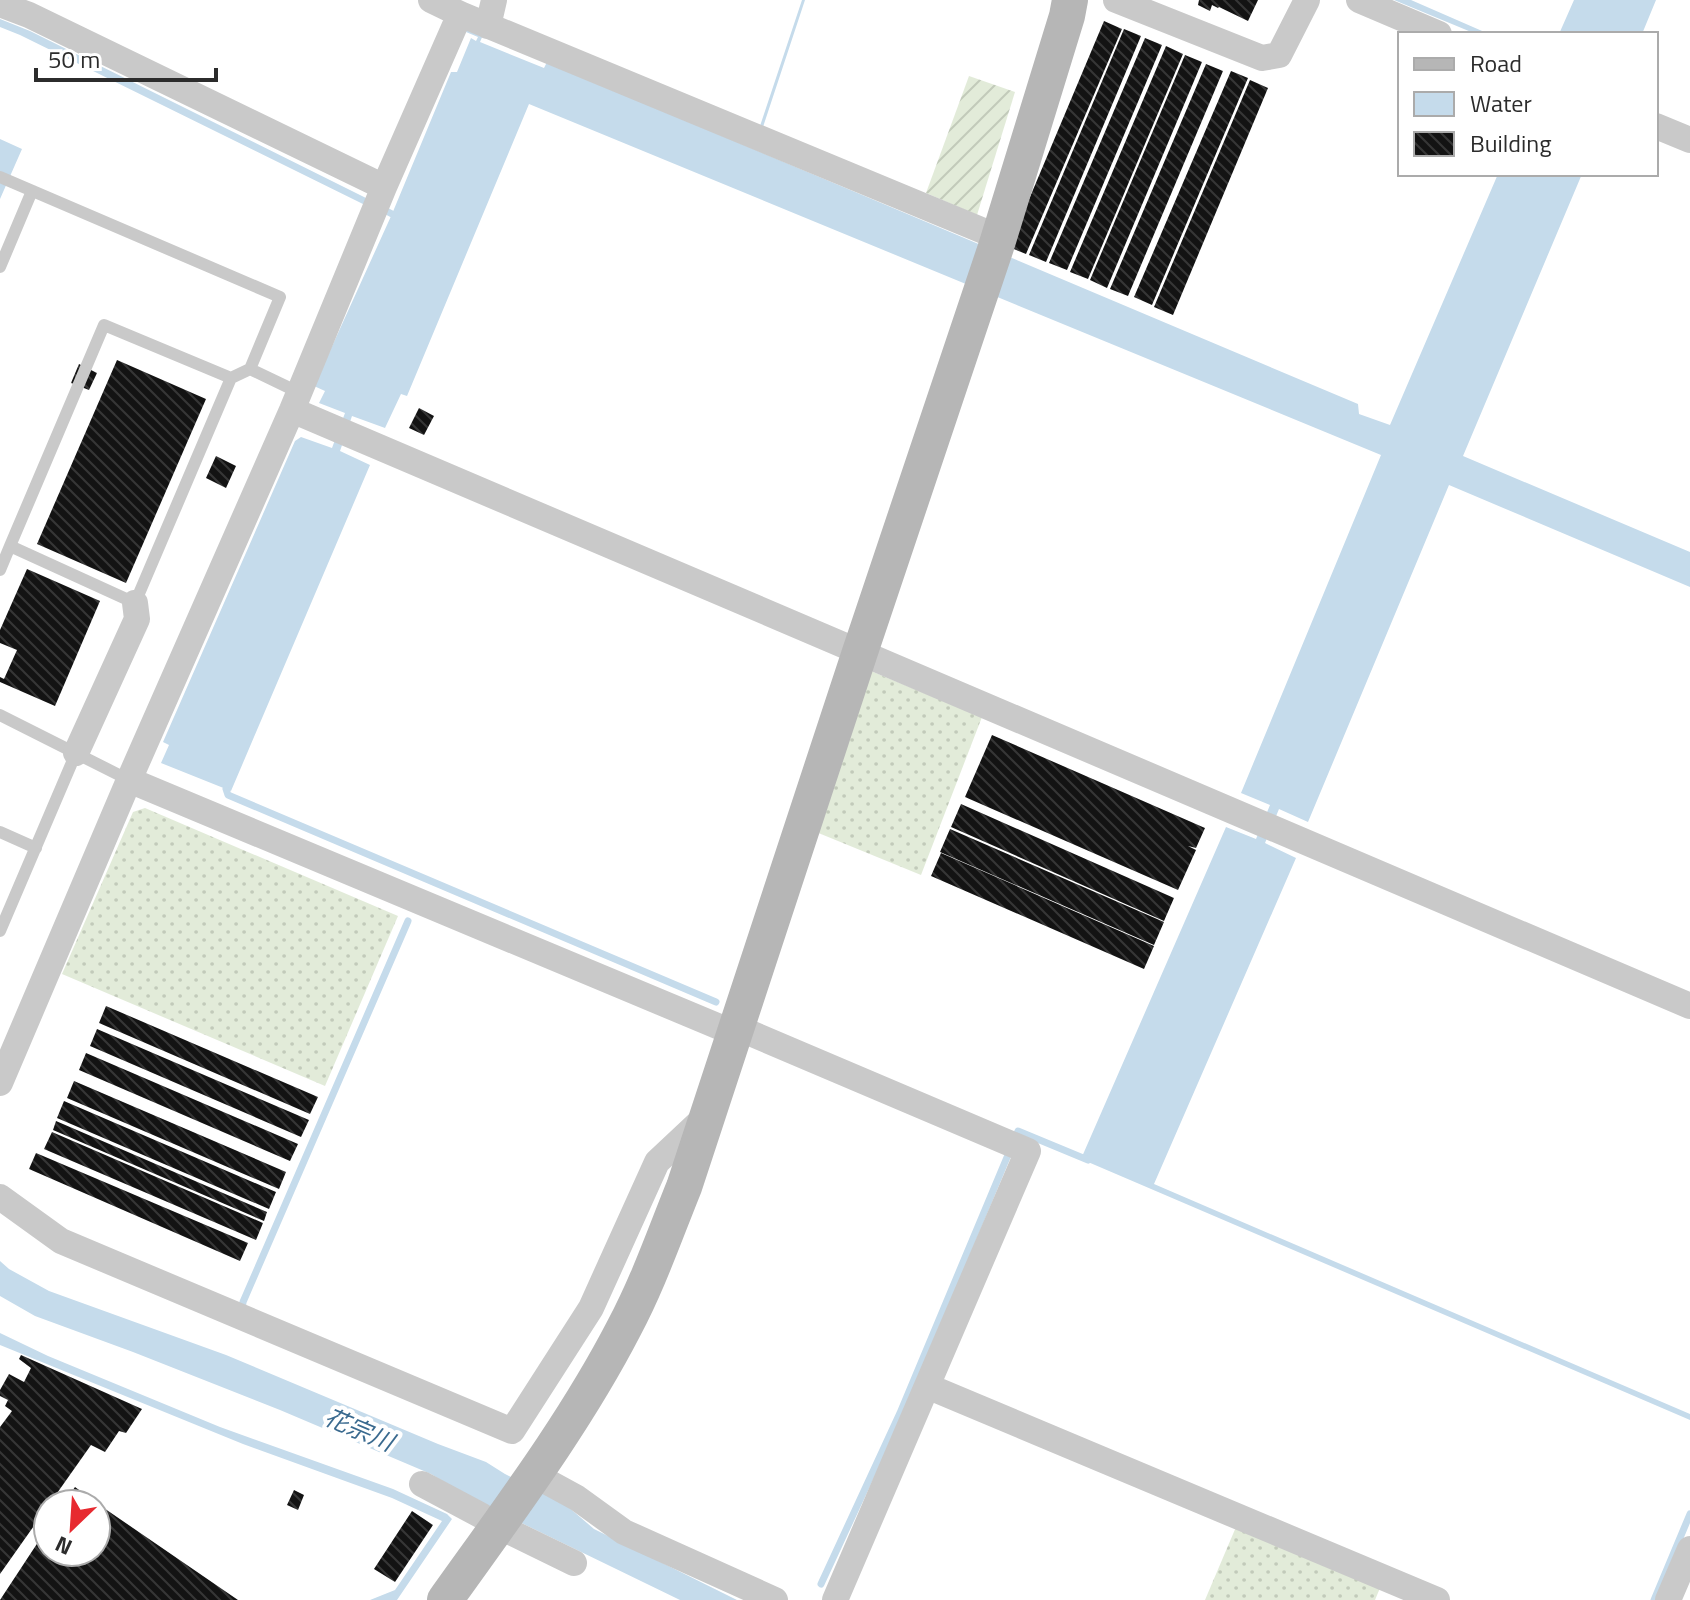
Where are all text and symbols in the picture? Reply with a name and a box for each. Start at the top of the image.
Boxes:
scale bar [36,32,216,82]
legend [1398,32,1658,176]
text: 50 m [48,41,100,77]
text: Road [1470,45,1522,81]
text: Water [1470,85,1532,121]
text: Building [1470,125,1552,161]
water label: 花宗川 [319,1398,402,1461]
north arrow [32,1488,112,1568]
text: N [49,1527,78,1565]

